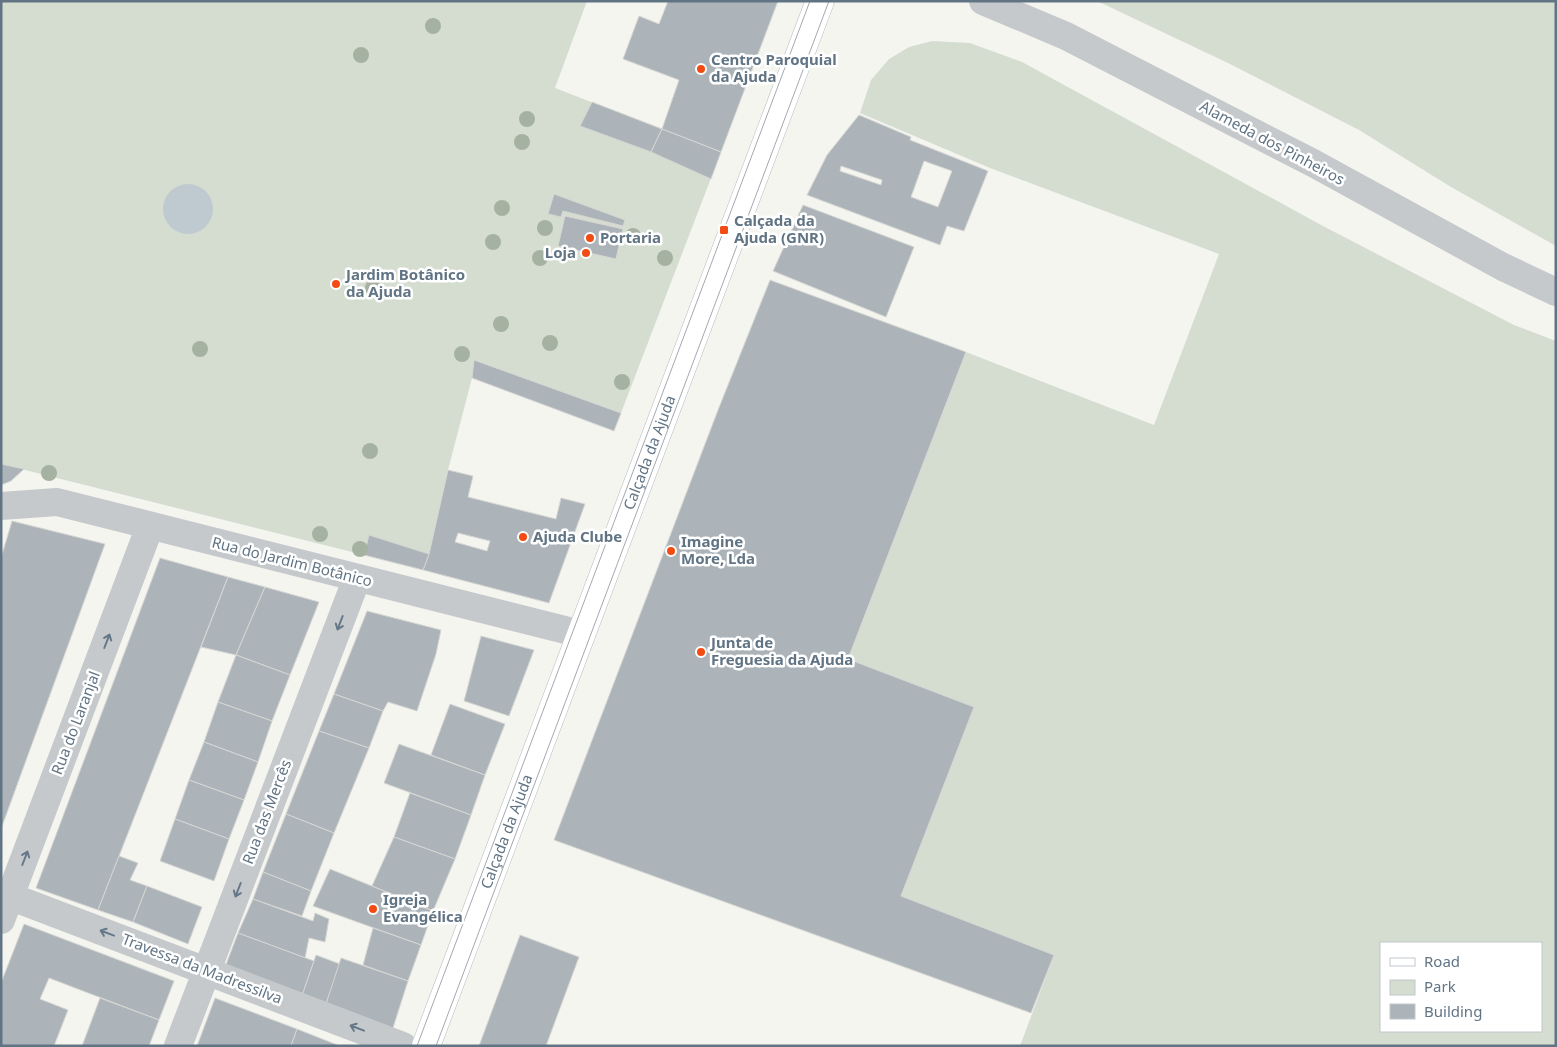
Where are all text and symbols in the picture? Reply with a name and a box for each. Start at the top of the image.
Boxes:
place label: Centro Paroquial da Ajuda [711,49,837,86]
marker: Centro Paroquial da Ajuda [695,63,707,75]
street label: Alameda dos Pinheiros [1197,95,1348,189]
place label: Calçada da Ajuda (GNR) [734,210,824,247]
marker: Calçada da Ajuda (GNR) [718,224,730,236]
place label: Portaria [600,227,661,247]
marker: Portaria [584,232,596,244]
place label: Loja [545,242,576,262]
marker: Loja [580,247,592,259]
place label: Jardim Botânico da Ajuda [344,264,465,301]
marker: Jardim Botânico da Ajuda [330,278,342,290]
street label: Calçada da Ajuda [618,392,679,513]
place label: Ajuda Clube [533,526,622,546]
street label: Rua do Jardim Botânico [210,531,375,591]
marker: Ajuda Clube [517,531,529,543]
place label: Imagine More, Lda [681,531,755,568]
marker: Imagine More, Lda [665,545,677,557]
one-way arrow [334,616,343,631]
place label: Junta de Freguesia da Ajuda [709,632,853,669]
one-way arrow [103,633,112,649]
marker: Junta de Freguesia da Ajuda [695,646,707,658]
street label: Rua do Laranjal [46,668,104,777]
street label: Rua das Mercês [237,756,295,867]
street label: Calçada da Ajuda [475,771,537,891]
one-way arrow [21,851,30,866]
one-way arrow [233,881,242,897]
place label: Igreja Evangélica [383,889,463,926]
marker: Igreja Evangélica [367,903,379,915]
one-way arrow [100,928,116,937]
street label: Travessa da Madressilva [119,928,285,1008]
legend [1380,942,1542,1032]
text: Road [1424,951,1460,971]
text: Park [1424,976,1456,996]
text: Building [1424,1001,1482,1021]
one-way arrow [350,1023,365,1033]

